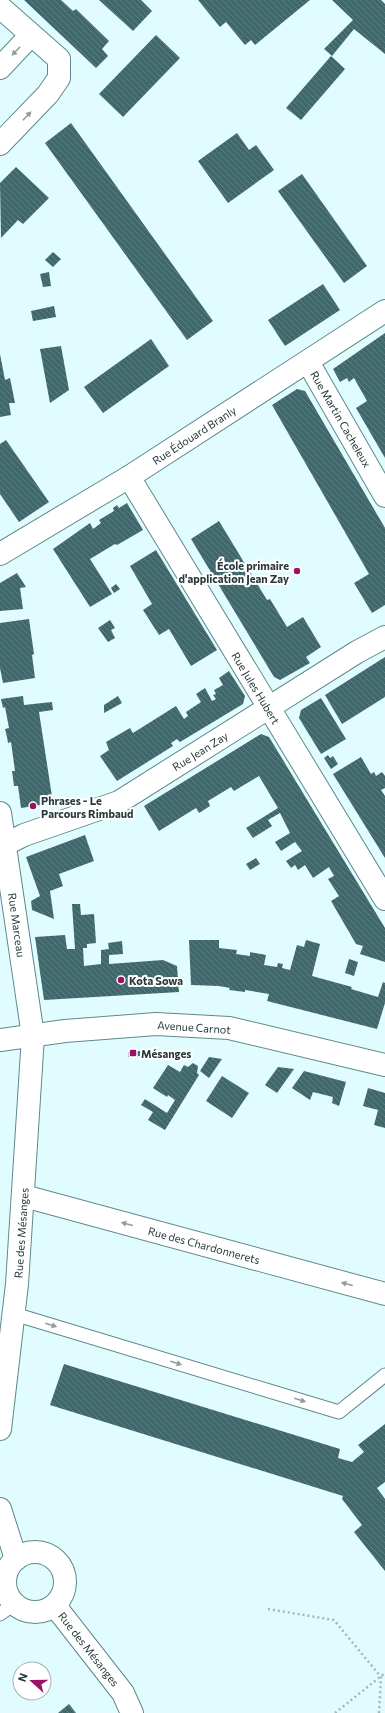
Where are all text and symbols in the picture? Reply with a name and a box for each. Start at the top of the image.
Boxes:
one-way arrow [11,46,20,56]
one-way arrow [22,111,32,121]
street label: Rue Martin Cacheleux [308,369,374,470]
street label: Rue Édouard Branly [149,402,239,467]
place label: École primaire d'application Jean Zay [179,558,289,586]
marker: École primaire d'application Jean Zay [292,566,302,576]
street label: Rue Jules Hubert [228,649,283,727]
street label: Rue Jean Zay [170,729,231,774]
place label: Phrases - Le Parcours Rimbaud [41,794,133,820]
marker: Phrases - Le Parcours Rimbaud [28,801,38,811]
street label: Rue Marceau [6,892,28,958]
place label: Kota Sowa [129,974,183,987]
marker: Kota Sowa [116,975,126,985]
street label: Avenue Carnot [157,1018,232,1036]
place label: Mésanges [141,1047,191,1060]
marker: Mésanges [128,1048,138,1058]
street label: Rue des Mésanges [11,1187,31,1279]
one-way arrow [121,1221,133,1227]
street label: Rue des Chardonnerets [147,1224,261,1266]
one-way arrow [341,1281,353,1287]
one-way arrow [46,1322,58,1328]
one-way arrow [170,1360,182,1366]
one-way arrow [294,1397,306,1403]
street label: Rue des Mésanges [56,1609,122,1689]
north arrow [12,1661,52,1701]
text: N [15,1671,30,1683]

